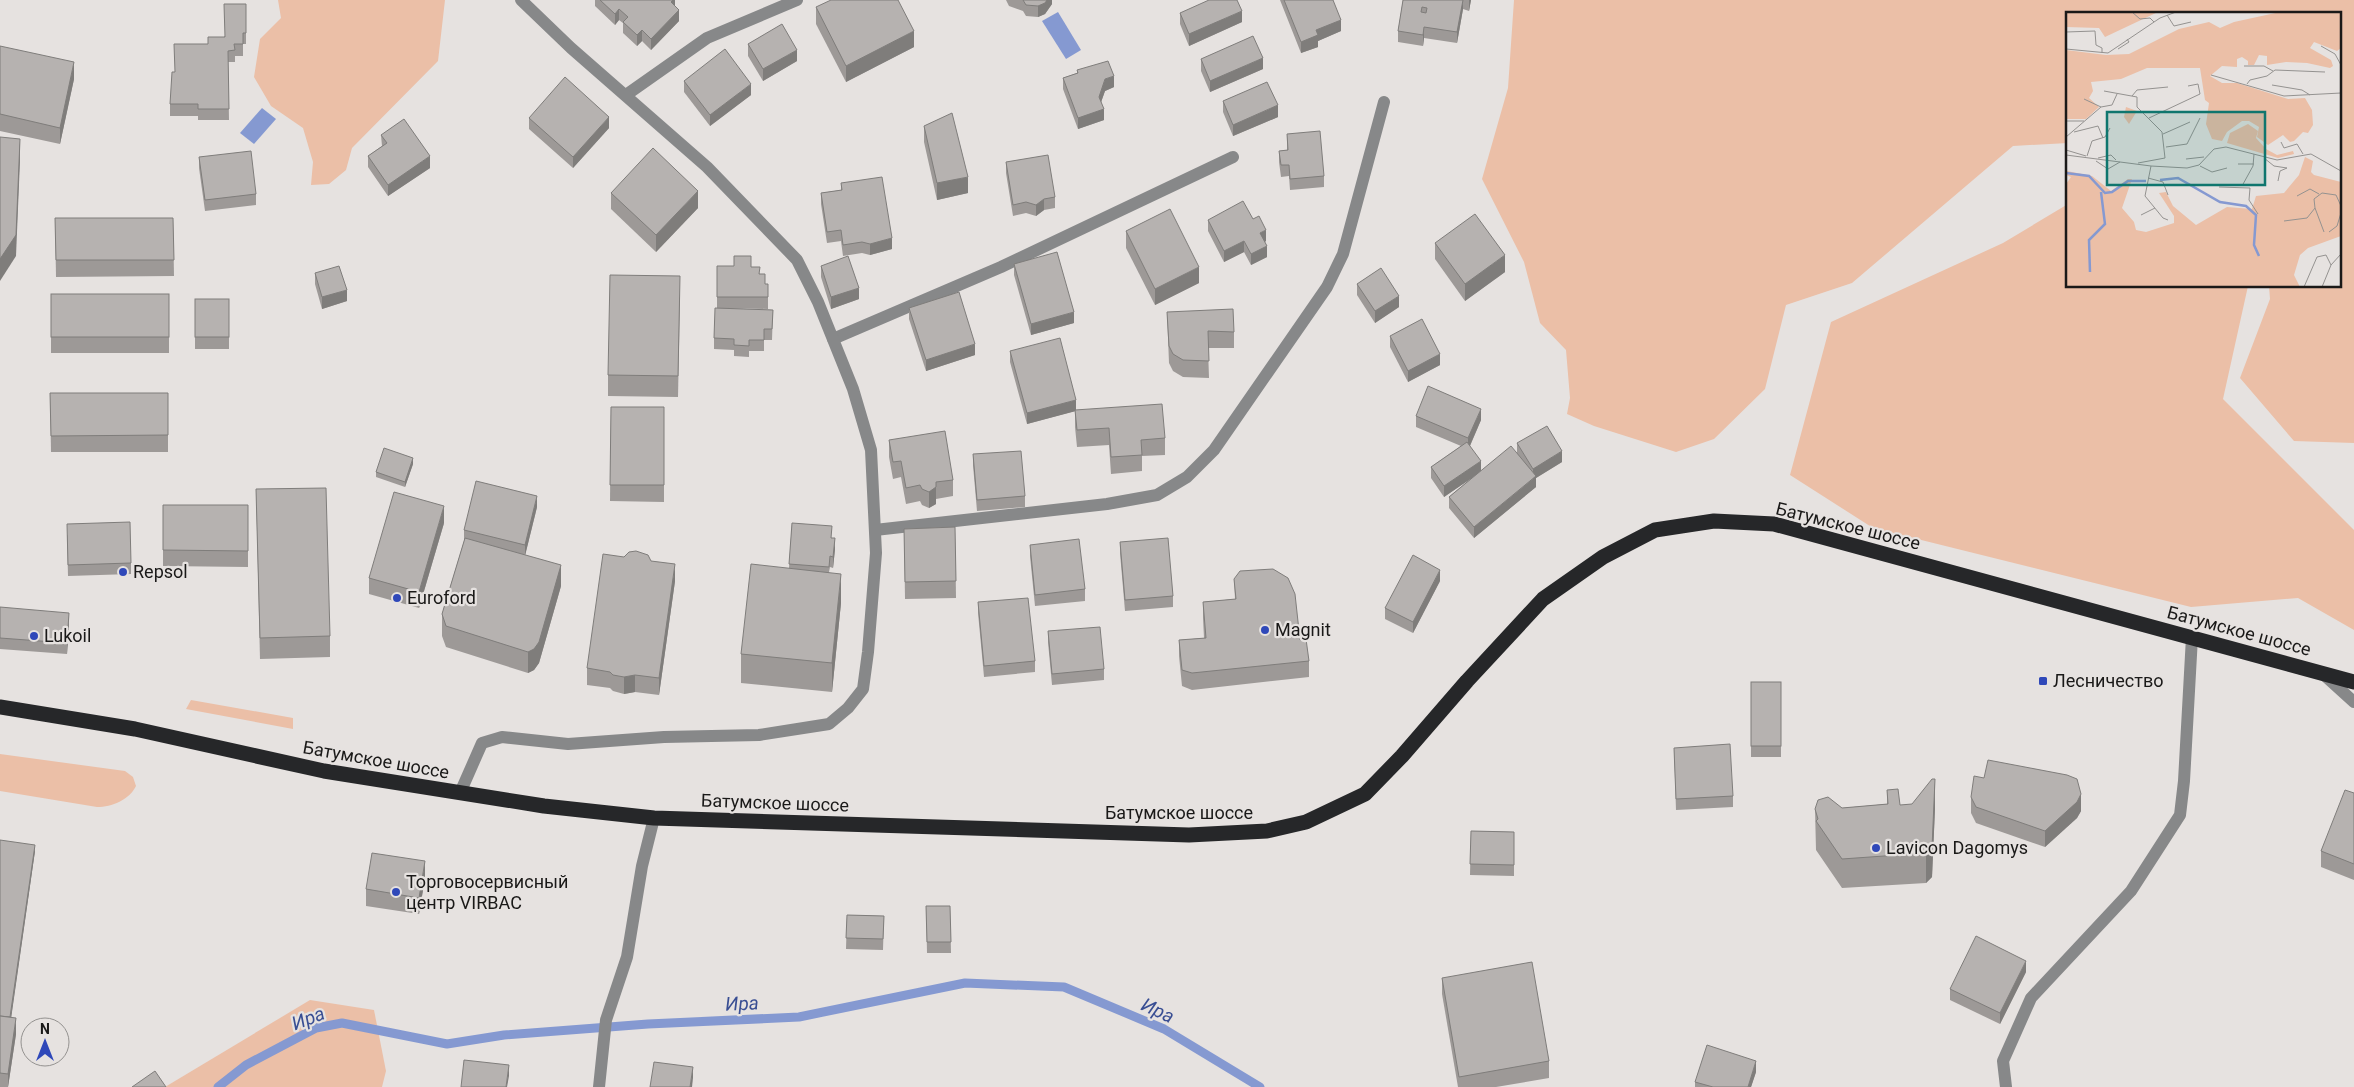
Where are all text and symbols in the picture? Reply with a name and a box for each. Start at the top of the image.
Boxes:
inset map [2066,12,2342,288]
street label: Батумское шоссе [1774,497,1923,554]
place label: Repsol [133,561,188,582]
marker: Repsol [117,566,129,578]
place label: Euroford [407,587,476,608]
marker: Euroford [391,592,403,604]
street label: Батумское шоссе [2165,601,2313,660]
place label: Magnit [1275,619,1331,640]
marker: Magnit [1259,624,1271,636]
place label: Lukoil [44,625,91,646]
marker: Lukoil [28,630,40,642]
place label: Лесничество [2053,670,2163,691]
marker: Лесничество [2037,675,2049,687]
street label: Батумское шоссе [301,736,451,783]
street label: Батумское шоссе [701,789,849,816]
street label: Батумское шоссе [1105,802,1253,823]
place label: Lavicon Dagomys [1886,837,2028,858]
marker: Lavicon Dagomys [1870,842,1882,854]
place label: Торговосервисный центр VIRBAC [406,871,568,913]
marker: Торговосервисный центр VIRBAC [390,886,402,898]
water label: Ира [725,991,759,1016]
water label: Ира [1138,993,1178,1028]
water label: Ира [288,1002,328,1035]
north arrow [20,1017,70,1067]
text: N [40,1021,50,1037]

